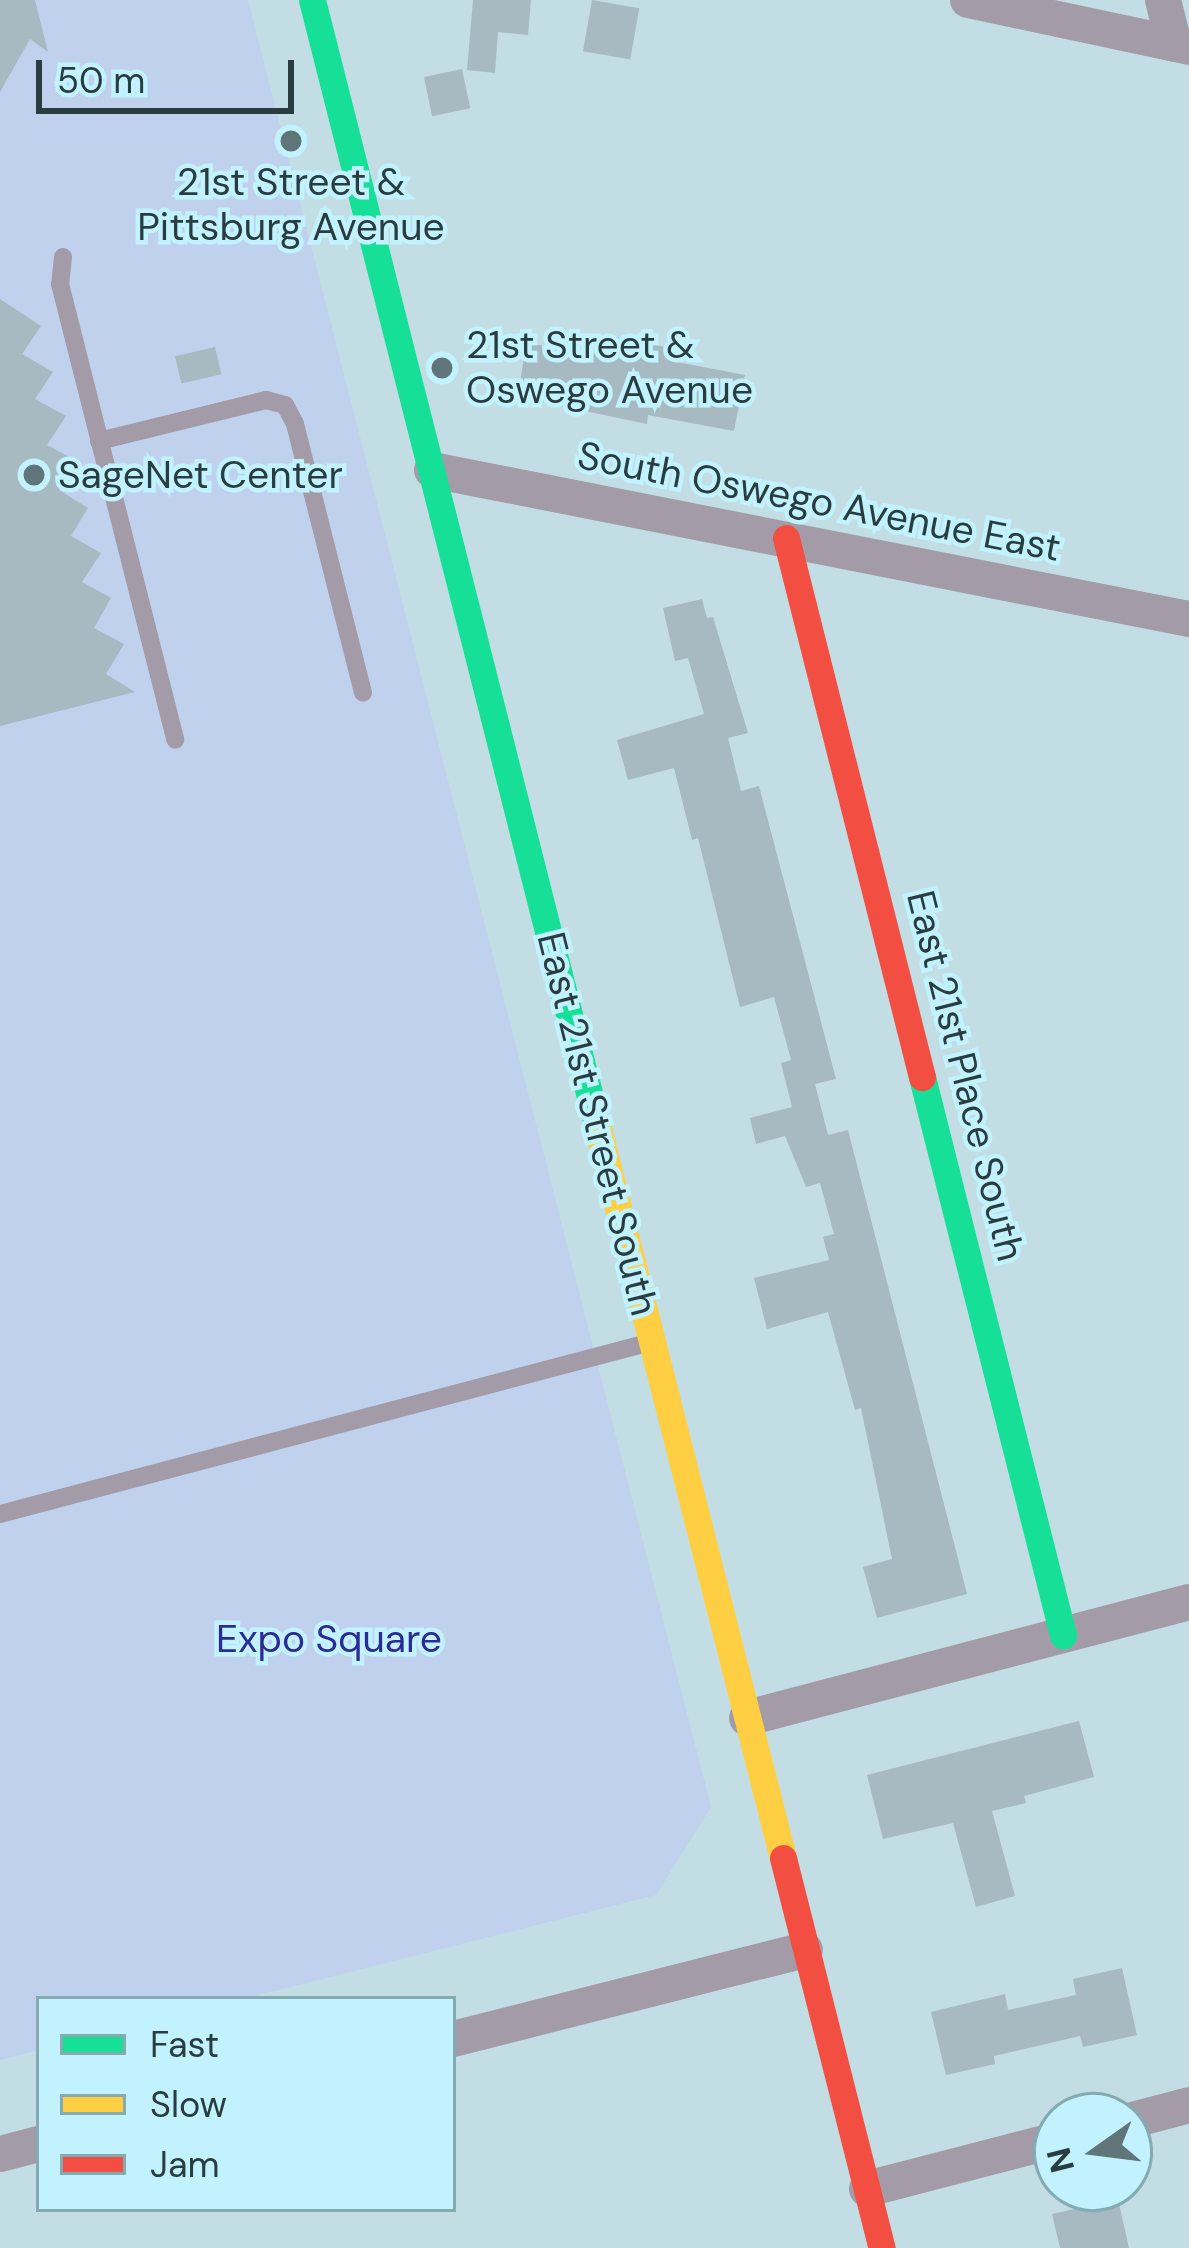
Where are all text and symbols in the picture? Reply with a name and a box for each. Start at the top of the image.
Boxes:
scale bar [42,36,300,110]
text: 50 m [57,57,145,104]
marker: 21st Street & Pittsburg Avenue [278,128,304,154]
place label: 21st Street & Pittsburg Avenue [137,160,445,251]
place label: 21st Street & Oswego Avenue [466,323,753,414]
marker: 21st Street & Oswego Avenue [429,355,455,381]
street label: South Oswego Avenue East [574,432,1064,572]
place label: SageNet Center [58,452,343,498]
marker: SageNet Center [21,462,47,488]
street label: East 21st Place South [896,886,1034,1266]
street label: East 21st Street South [527,928,667,1320]
park label: Expo Square [216,1616,442,1662]
legend [36,1996,456,2212]
text: Fast [150,2021,219,2068]
text: Slow [150,2081,227,2128]
north arrow [1033,2092,1153,2212]
text: Jam [150,2141,220,2188]
text: N [1037,2143,1084,2177]

